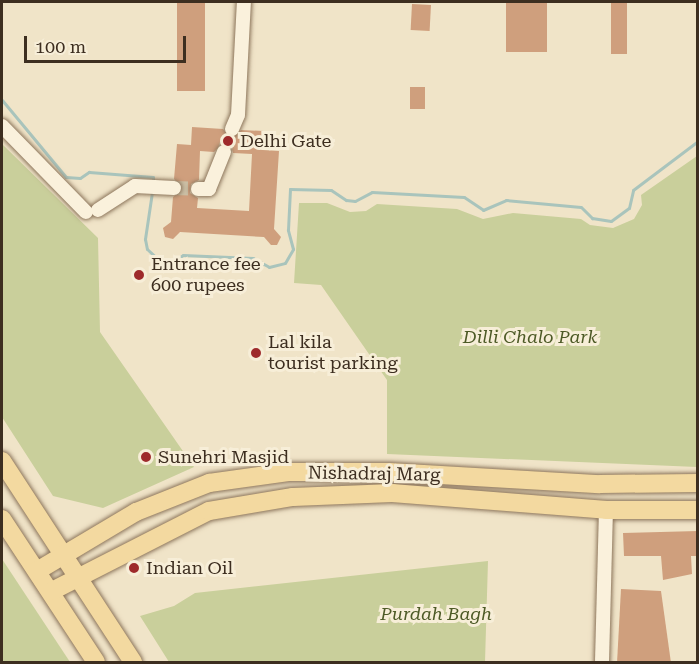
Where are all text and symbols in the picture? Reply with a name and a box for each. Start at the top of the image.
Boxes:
scale bar [27,24,189,62]
text: 100 m [35,36,86,57]
place label: Delhi Gate [240,130,331,152]
marker: Delhi Gate [221,134,235,148]
place label: Entrance fee 600 rupees [151,254,261,296]
marker: Entrance fee 600 rupees [132,268,146,282]
park label: Dilli Chalo Park [463,326,597,348]
place label: Lal kila tourist parking [268,332,398,374]
marker: Lal kila tourist parking [249,346,263,360]
place label: Sunehri Masjid [158,446,289,468]
marker: Sunehri Masjid [139,450,153,464]
street label: Nishadraj Marg [308,462,440,486]
place label: Indian Oil [146,557,233,579]
marker: Indian Oil [127,561,141,575]
park label: Purdah Bagh [380,603,492,625]

